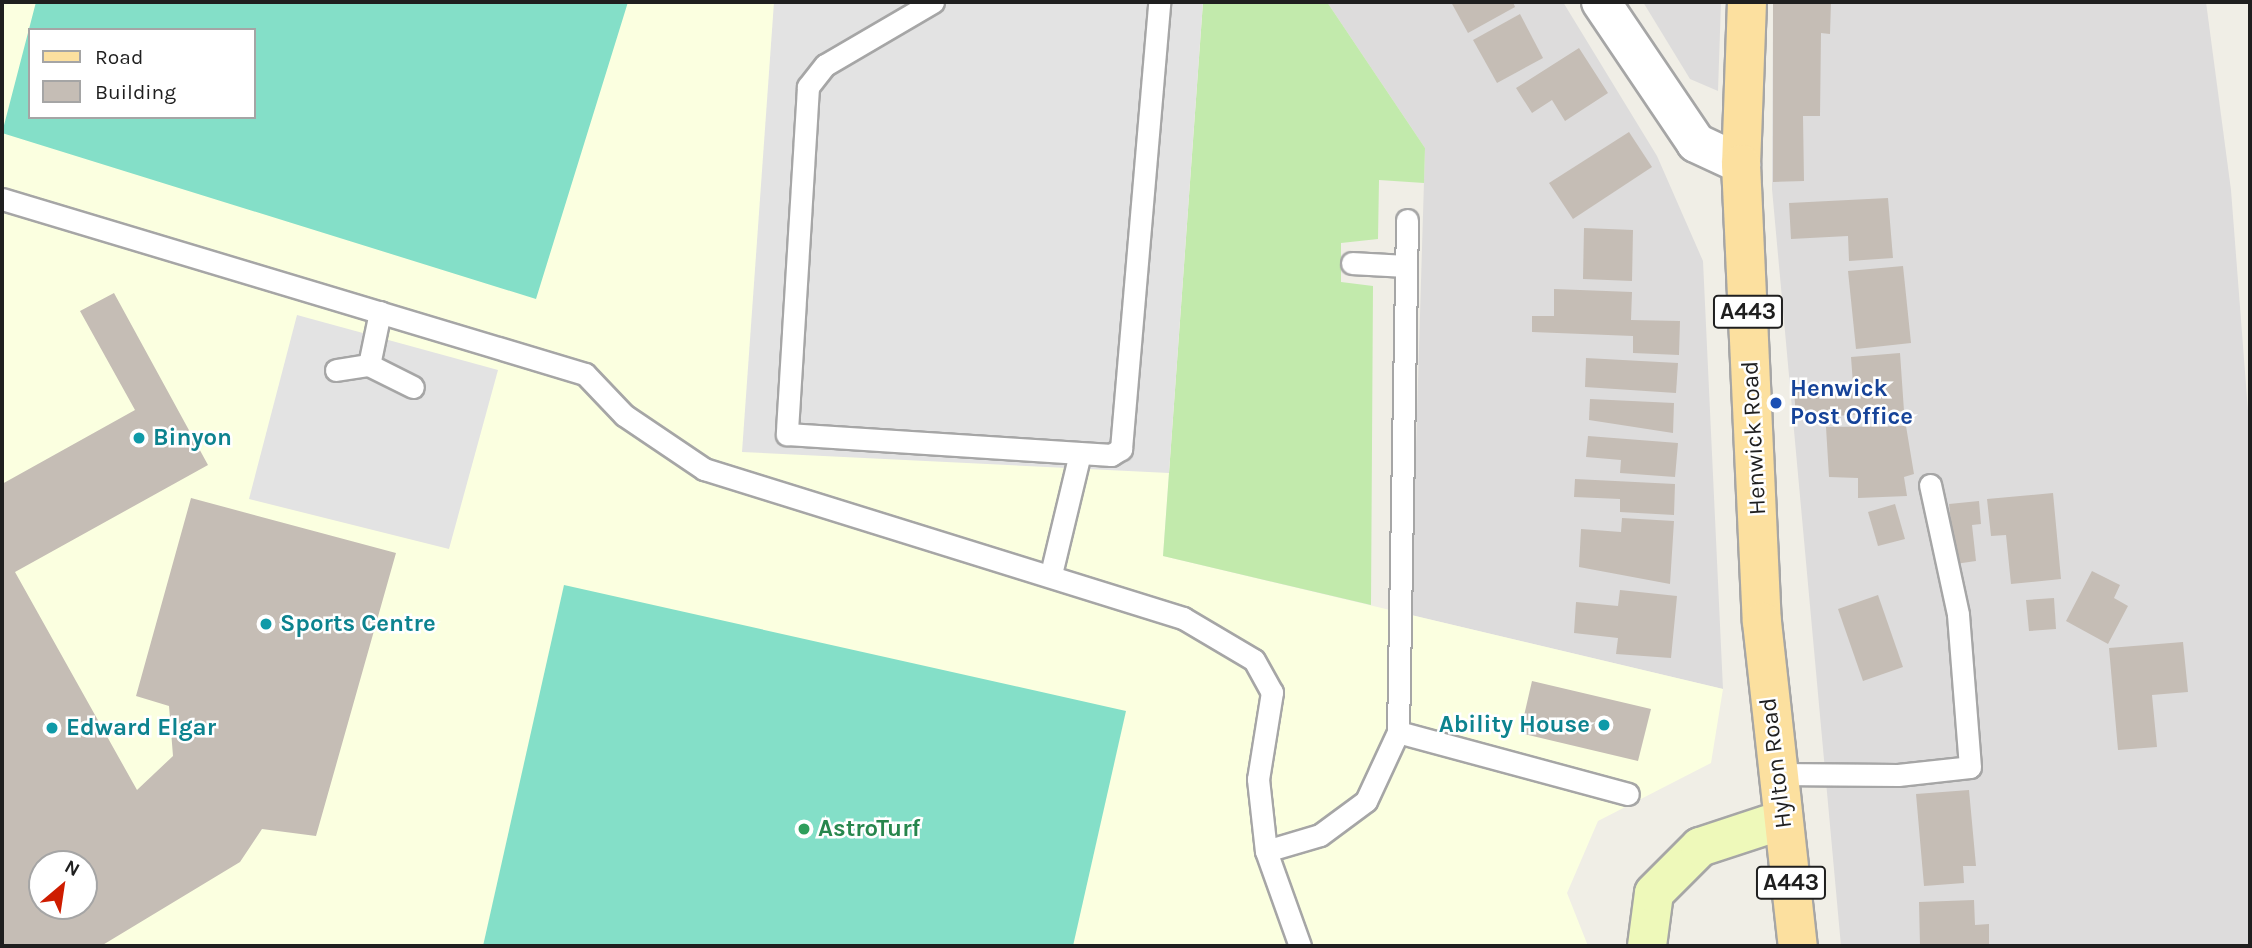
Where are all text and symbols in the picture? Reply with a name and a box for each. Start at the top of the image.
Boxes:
legend [28,28,256,119]
text: Road [95,45,143,69]
text: Building [95,80,176,104]
road number: A443 [1711,292,1785,332]
street label: Henwick Road [1736,360,1772,516]
place label: Henwick Post Office [1790,375,1913,431]
marker: Henwick Post Office [1768,395,1784,411]
place label: Binyon [153,424,232,452]
marker: Binyon [131,430,147,446]
place label: Sports Centre [280,610,436,638]
marker: Sports Centre [258,616,274,632]
street label: Hylton Road [1754,696,1798,830]
place label: Ability House [1439,711,1590,739]
place label: Edward Elgar [66,714,216,742]
marker: Ability House [1596,717,1612,733]
marker: Edward Elgar [44,720,60,736]
place label: AstroTurf [818,815,920,843]
marker: AstroTurf [796,821,812,837]
north arrow [28,850,98,920]
text: N [61,855,84,881]
road number: A443 [1754,863,1828,902]

